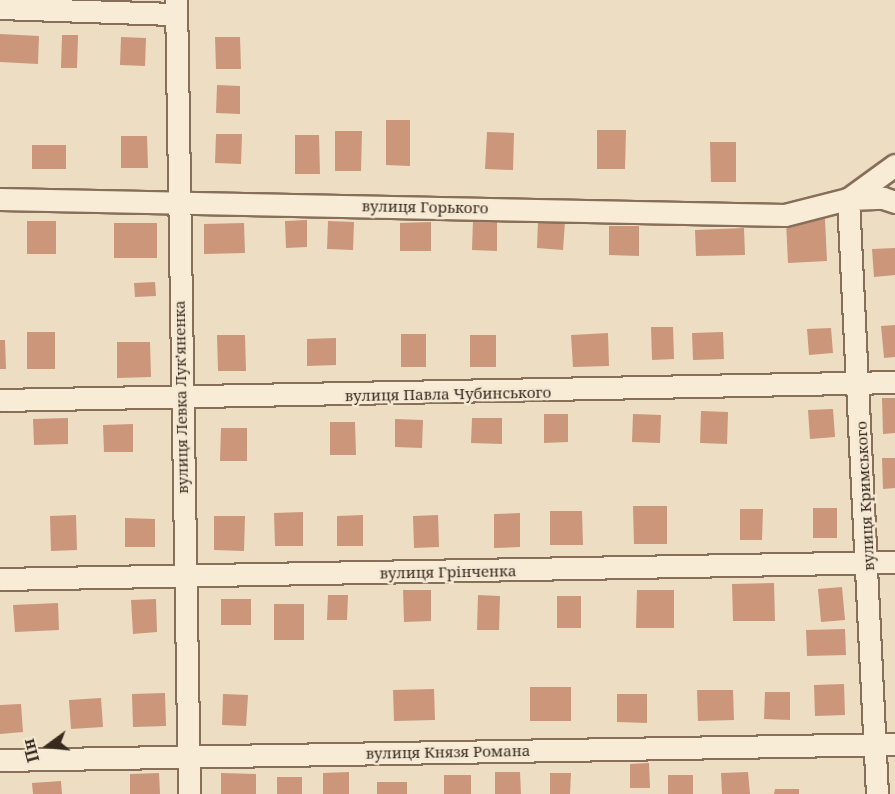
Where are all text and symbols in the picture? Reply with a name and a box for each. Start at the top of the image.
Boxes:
street label: вулиця Горького [362,197,488,217]
street label: вулиця Левка Лукʼяненка [170,300,192,494]
street label: вулиця Павла Чубинського [345,383,551,405]
street label: вулиця Кримського [852,421,878,571]
street label: вулиця Грінченка [379,562,517,582]
north arrow [18,716,78,776]
text: Пн [17,736,44,765]
street label: вулиця Князя Романа [366,742,530,762]

